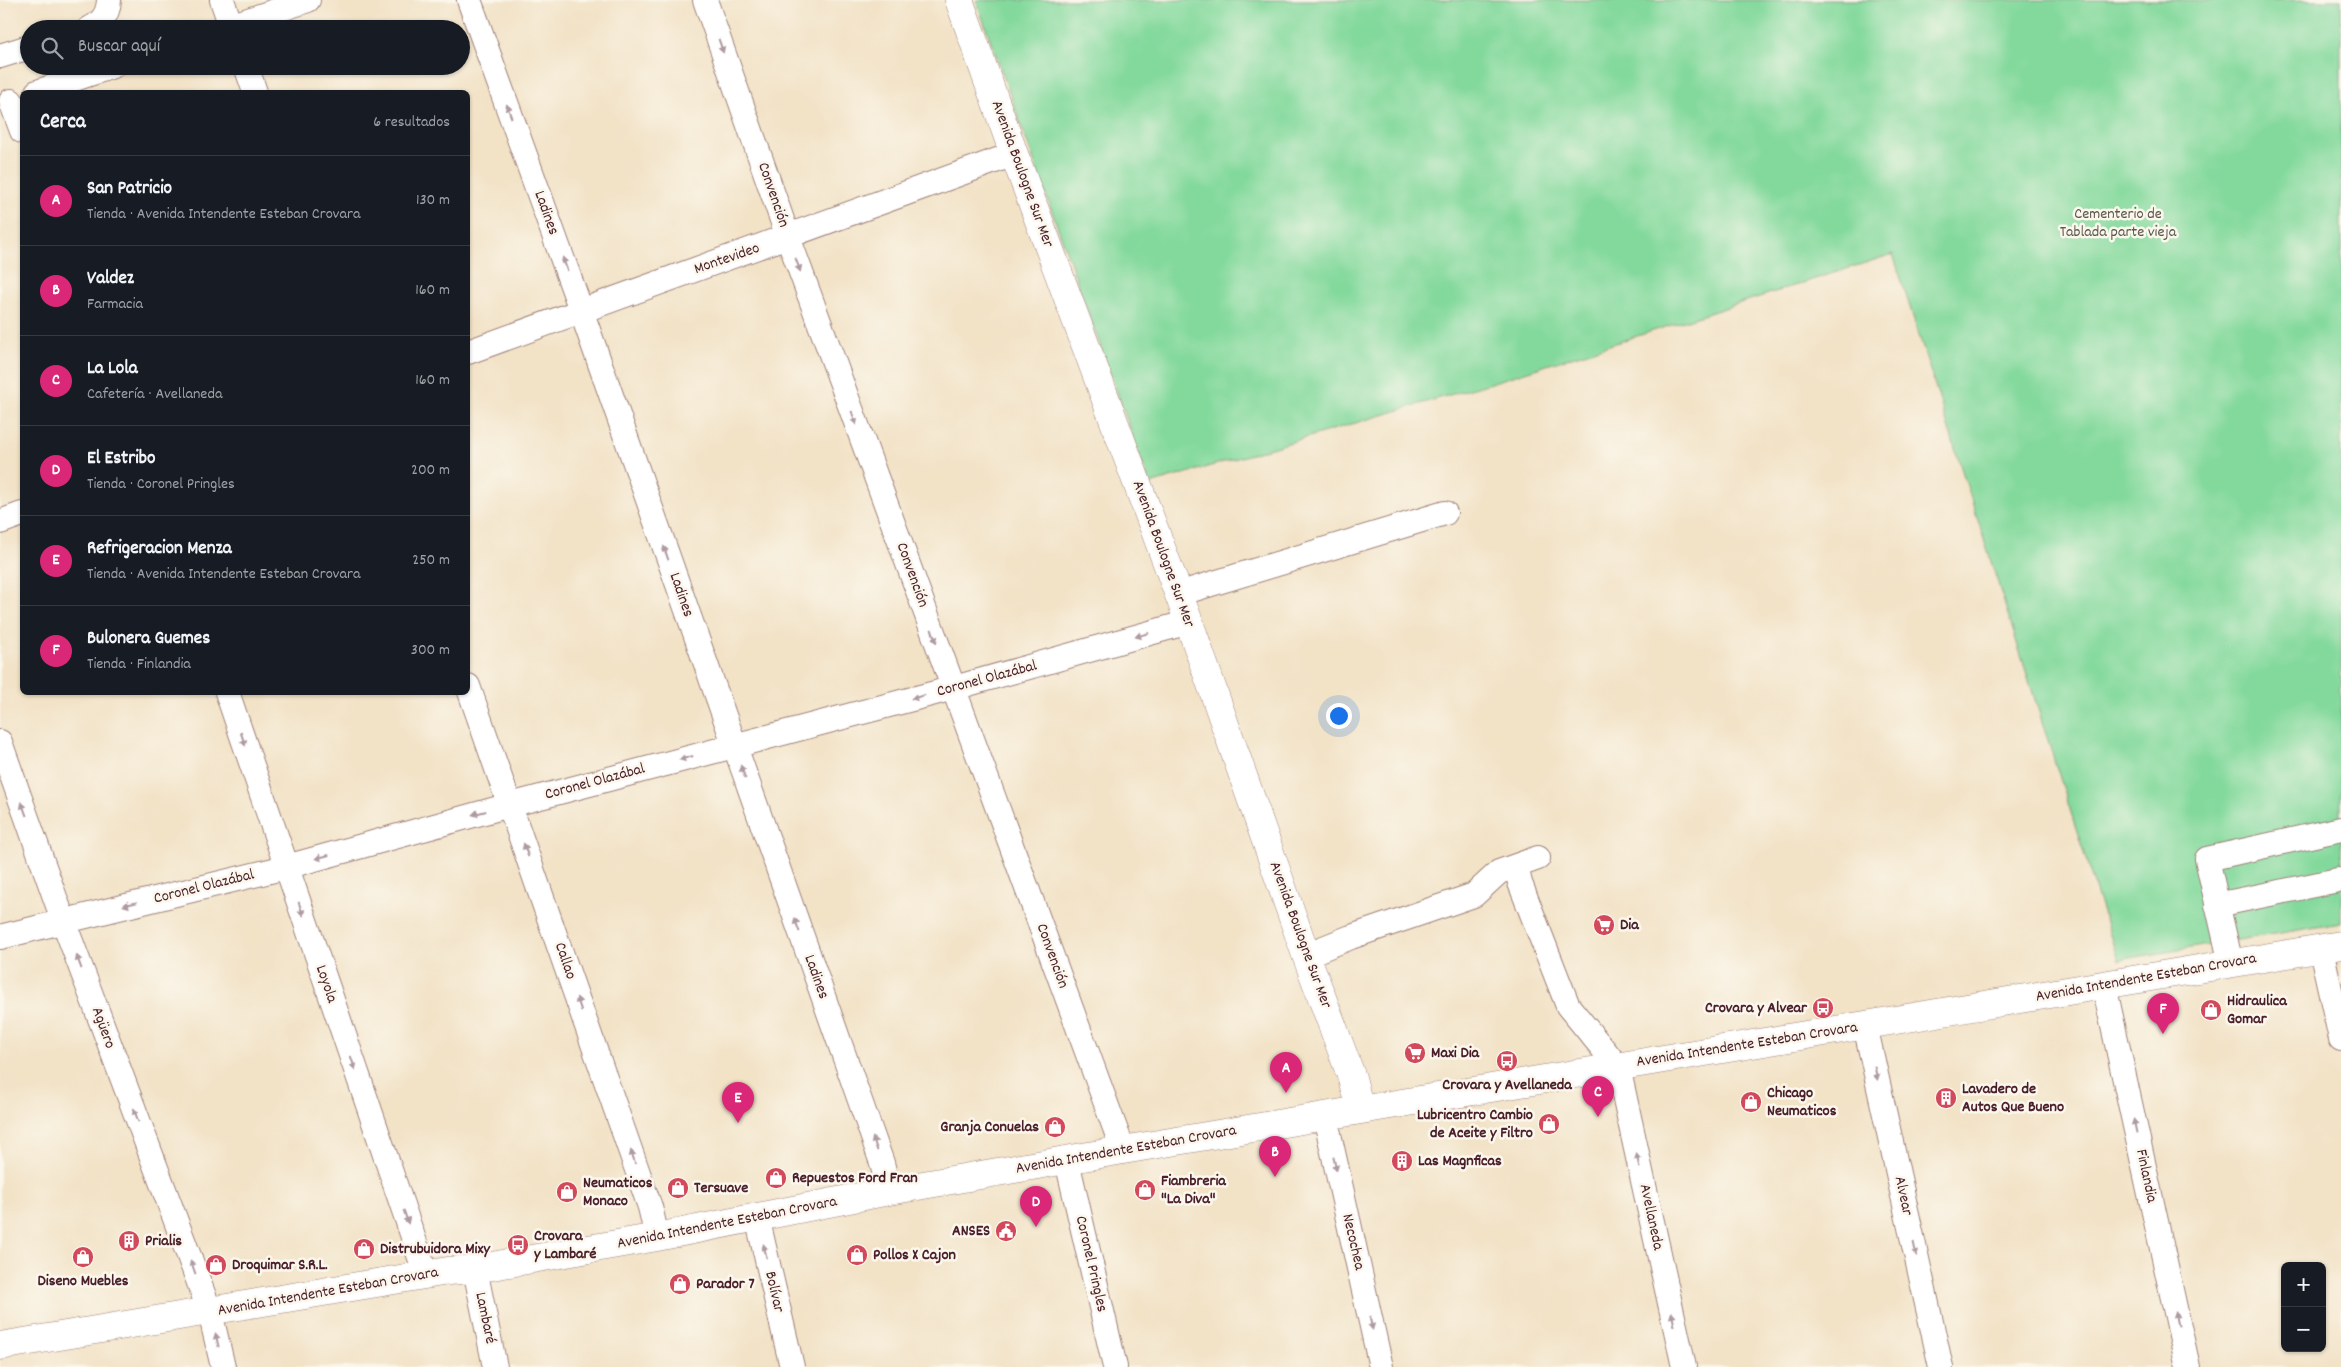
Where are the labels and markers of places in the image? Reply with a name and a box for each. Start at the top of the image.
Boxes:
supermarket icon: Dia [1592,913,1616,937]
place label: Dia [1620,914,1640,937]
place label: Hidraulica Gomar [2227,990,2288,1031]
pin: F [2147,993,2179,1034]
bus stop icon: Crovara y Alvear [1811,996,1835,1020]
place label: Crovara y Alvear [1705,997,1808,1020]
shop icon: Hidraulica Gomar [2199,998,2223,1022]
supermarket icon: Maxi Dia [1403,1041,1427,1065]
place label: Maxi Dia [1431,1042,1481,1065]
bus stop icon: Crovara y Avellaneda [1495,1049,1519,1073]
pin: A [1270,1052,1302,1093]
place label: Crovara y Avellaneda [1442,1074,1573,1097]
pin: C [1582,1076,1614,1117]
place label: Lavadero de Autos Que Bueno [1962,1078,2064,1119]
pin: E [722,1082,754,1123]
place label: Chicago Neumaticos [1767,1082,1837,1123]
building icon: Lavadero de Autos Que Bueno [1934,1086,1958,1110]
shop icon: Chicago Neumaticos [1739,1090,1763,1114]
place label: Lubricentro Cambio de Aceite y Filtro [1417,1104,1533,1145]
shop icon: Lubricentro Cambio de Aceite y Filtro [1537,1112,1561,1136]
shop icon: Granja Conuelas [1043,1115,1067,1139]
place label: Granja Conuelas [940,1116,1039,1139]
pin: B [1259,1136,1291,1177]
building icon: Las Magnficas [1390,1149,1414,1173]
place label: Las Magnficas [1418,1150,1502,1173]
shop icon: Repuestos Ford Fran [764,1166,788,1190]
place label: Repuestos Ford Fran [792,1167,918,1190]
place label: Fiambreria "La Diva" [1161,1170,1227,1211]
place label: Neumaticos Monaco [583,1172,653,1213]
shop icon: Tersuave [666,1176,690,1200]
place label: Tersuave [694,1177,748,1200]
shop icon: Fiambreria "La Diva" [1133,1178,1157,1202]
shop icon: Neumaticos Monaco [555,1180,579,1204]
pin: D [1020,1186,1052,1227]
public building icon: ANSES [994,1219,1018,1243]
place label: ANSES [952,1220,990,1243]
place label: Crovara y Lambaré [534,1225,597,1266]
building icon: Prialis [117,1229,141,1253]
place label: Prialis [145,1230,182,1253]
bus stop icon: Crovara y Lambaré [506,1233,530,1257]
shop icon: Distrubuidora Mixy [352,1237,376,1261]
place label: Distrubuidora Mixy [380,1238,491,1261]
shop icon: Pollos X Cajon [845,1243,869,1267]
place label: Pollos X Cajon [873,1244,956,1267]
shop icon: Diseno Muebles [71,1245,95,1269]
shop icon: Droquimar S.R.L. [204,1253,228,1277]
place label: Droquimar S.R.L. [232,1254,328,1277]
place label: Diseno Muebles [38,1270,129,1293]
shop icon: Parador 7 [668,1272,692,1296]
place label: Parador 7 [696,1273,755,1296]

